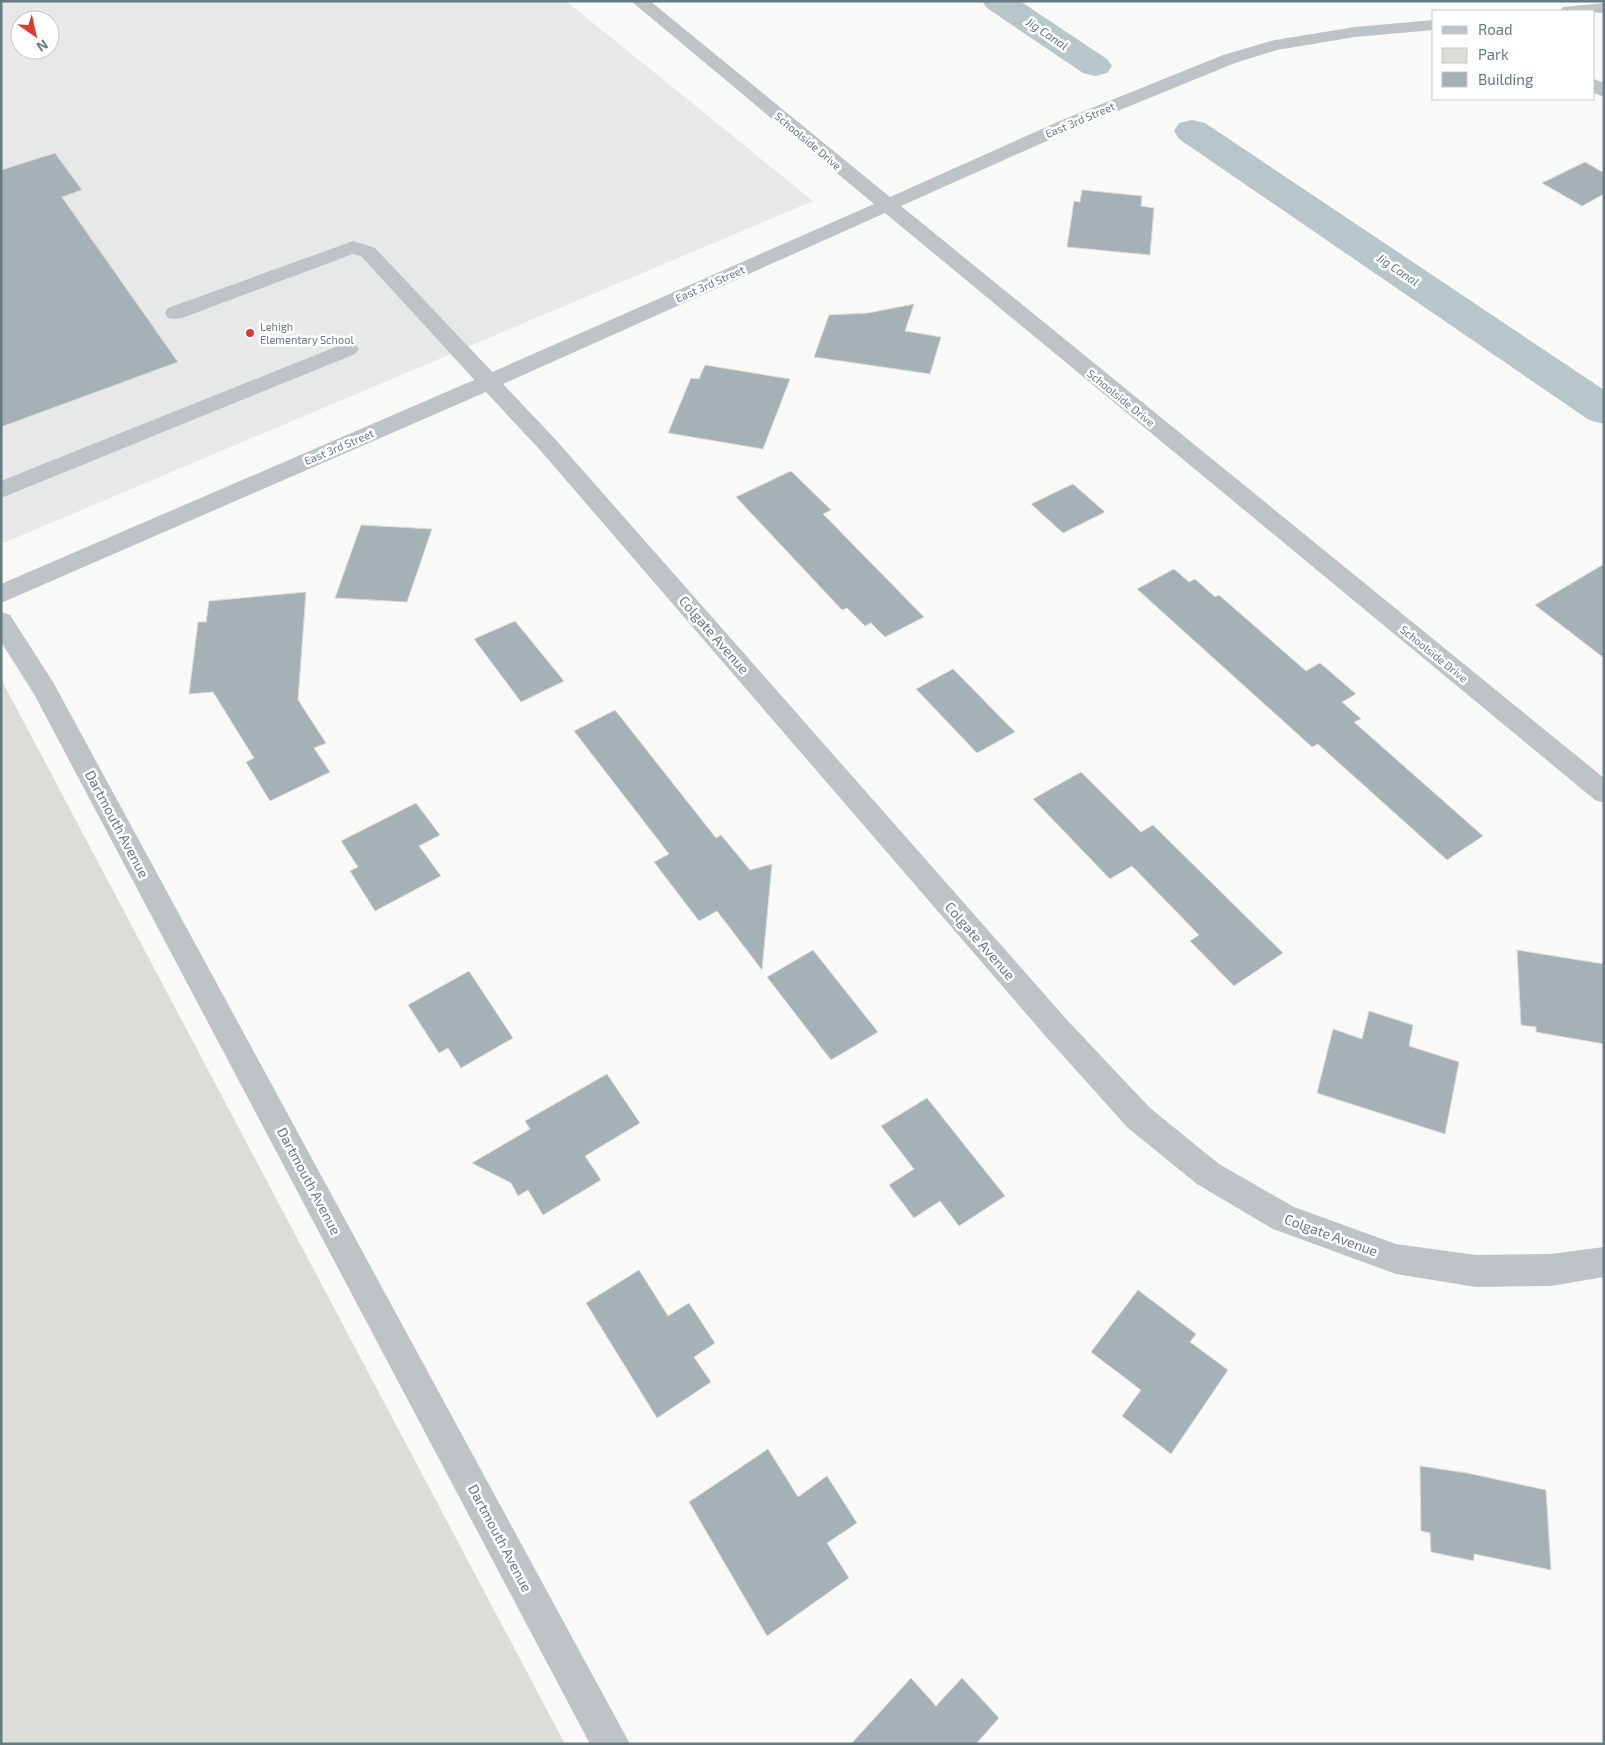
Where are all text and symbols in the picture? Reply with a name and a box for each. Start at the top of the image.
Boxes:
north arrow [10,10,60,60]
legend [1432,10,1595,100]
water label: Jig Canal [1023,14,1071,52]
text: Road [1478,20,1513,38]
text: N [34,36,51,56]
text: Park [1478,45,1509,63]
text: Building [1478,70,1534,88]
street label: East 3rd Street [1043,99,1116,140]
street label: Schoolside Drive [772,109,844,172]
water label: Jig Canal [1374,250,1422,288]
street label: East 3rd Street [673,263,746,305]
place label: Lehigh Elementary School [260,320,354,346]
marker: Lehigh Elementary School [244,327,256,339]
street label: Schoolside Drive [1085,367,1158,429]
street label: East 3rd Street [302,426,375,467]
street label: Colgate Avenue [676,592,753,677]
street label: Schoolside Drive [1398,623,1471,685]
street label: Dartmouth Avenue [82,767,153,880]
street label: Colgate Avenue [942,898,1019,983]
street label: Dartmouth Avenue [274,1124,345,1237]
street label: Colgate Avenue [1282,1210,1380,1259]
street label: Dartmouth Avenue [465,1481,536,1594]

